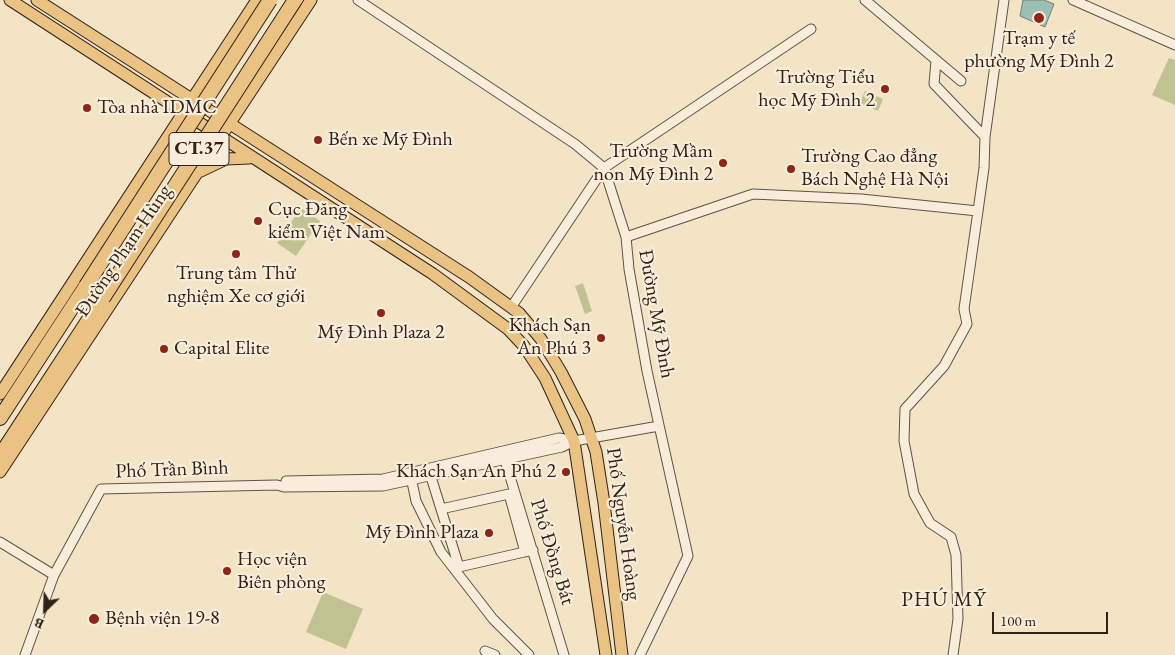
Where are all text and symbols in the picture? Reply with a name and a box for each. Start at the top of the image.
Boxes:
marker: Trạm y tế phường Mỹ Đình 2 [1032,11,1046,25]
place label: Trạm y tế phường Mỹ Đình 2 [964,27,1114,74]
place label: Trường Tiểu học Mỹ Đình 2 [758,66,875,113]
marker: Trường Tiểu học Mỹ Đình 2 [879,83,891,95]
place label: Tòa nhà IDMC [97,96,217,120]
marker: Tòa nhà IDMC [81,102,93,114]
place label: Bến xe Mỹ Đình [328,128,453,152]
road number: CT.37 [169,132,229,166]
marker: Bến xe Mỹ Đình [312,134,324,146]
place label: Trường Mầm non Mỹ Đình 2 [594,140,713,187]
place label: Trường Cao đẳng Bách Nghệ Hà Nội [801,145,949,192]
marker: Trường Mầm non Mỹ Đình 2 [717,157,729,169]
marker: Trường Cao đẳng Bách Nghệ Hà Nội [785,163,797,175]
street label: Đường Phạm Hùng [71,180,177,322]
place label: Cục Đăng kiểm Việt Nam [268,198,385,245]
marker: Cục Đăng kiểm Việt Nam [252,215,264,227]
marker: Trung tâm Thử nghiệm Xe cơ giới [230,248,242,260]
street label: Đường Mỹ Đình [633,248,679,380]
place label: Trung tâm Thử nghiệm Xe cơ giới [167,262,305,309]
marker: Mỹ Đình Plaza 2 [375,307,387,319]
place label: Khách Sạn An Phú 3 [509,314,591,361]
place label: Mỹ Đình Plaza 2 [317,321,445,345]
marker: Khách Sạn An Phú 3 [595,332,607,344]
place label: Capital Elite [174,337,270,361]
marker: Capital Elite [158,343,170,355]
street label: Phố Nguyễn Hoàng [600,446,646,602]
street label: Phố Trần Bình [115,456,229,484]
place label: Khách Sạn An Phú 2 [396,460,556,484]
marker: Khách Sạn An Phú 2 [560,466,572,478]
street label: Phố Đồng Bát [525,496,579,608]
place label: Mỹ Đình Plaza [365,521,479,545]
marker: Mỹ Đình Plaza [483,527,495,539]
place label: Học viện Biên phòng [237,548,326,595]
marker: Học viện Biên phòng [221,565,233,577]
north arrow [20,585,70,635]
district label: PHÚ MỸ [901,587,987,613]
scale bar [995,602,1111,634]
place label: Bệnh viện 19-8 [105,607,220,631]
text: 100 m [1000,611,1036,630]
marker: Bệnh viện 19-8 [87,612,101,626]
text: B [31,614,47,634]

